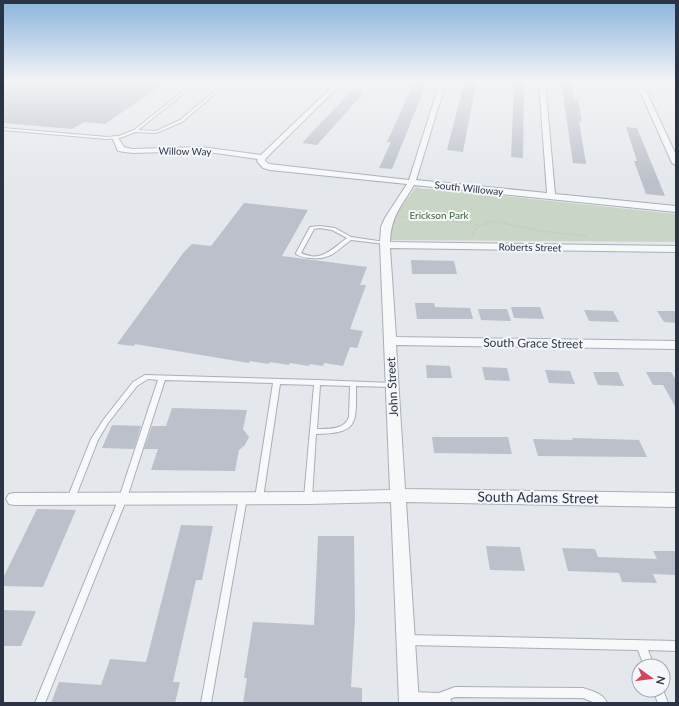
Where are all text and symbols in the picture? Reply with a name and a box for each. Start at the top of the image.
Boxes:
street label: Willow Way [158,145,212,157]
street label: South Willoway [434,178,505,198]
park label: Erickson Park [409,209,470,221]
street label: Roberts Street [498,240,562,254]
street label: South Grace Street [483,335,584,351]
street label: John Street [383,356,401,417]
street label: South Adams Street [477,487,599,507]
north arrow [631,658,671,698]
text: N [654,675,669,686]

